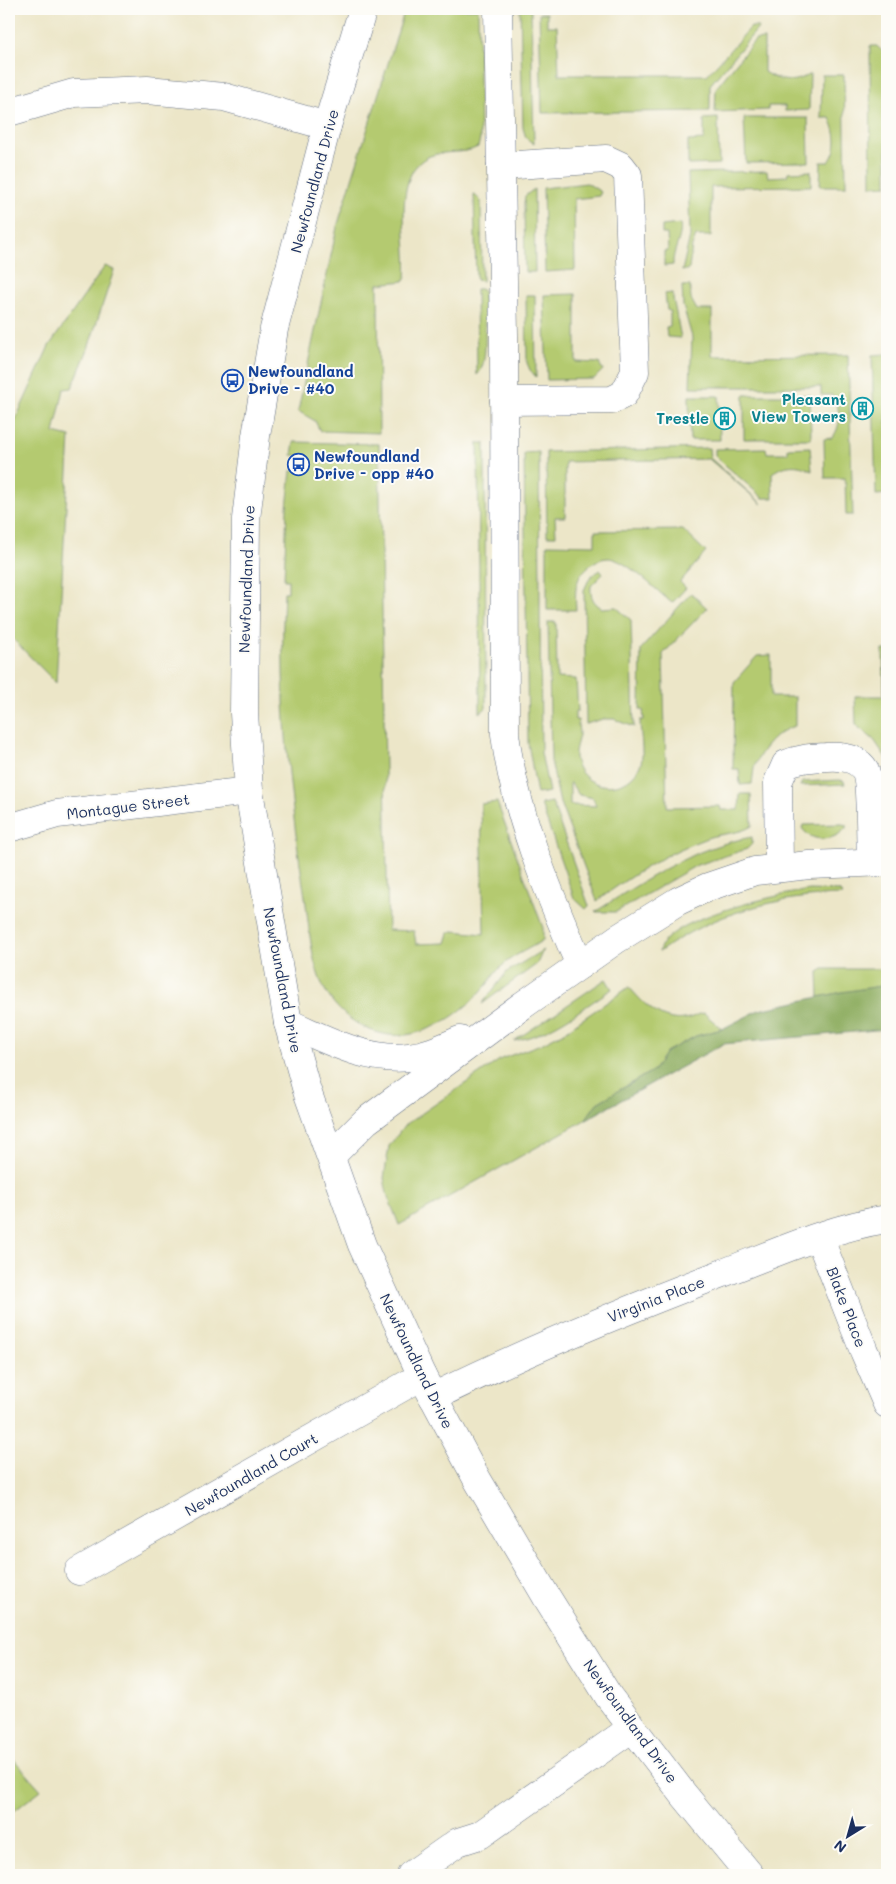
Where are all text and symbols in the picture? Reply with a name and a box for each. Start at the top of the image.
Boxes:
street label: Newfoundland Drive [285,107,343,255]
place label: Newfoundland Drive - #40 [248,361,354,398]
bus stop icon: Newfoundland Drive - #40 [220,368,244,392]
place label: Pleasant View Towers [751,389,846,426]
building icon: Pleasant View Towers [850,396,874,420]
building icon: Trestle [713,406,737,430]
place label: Trestle [656,408,709,428]
place label: Newfoundland Drive - opp #40 [314,446,434,483]
bus stop icon: Newfoundland Drive - opp #40 [286,453,310,477]
street label: Newfoundland Drive [233,505,259,653]
street label: Montague Street [65,789,191,823]
street label: Newfoundland Drive [259,905,307,1055]
street label: Blake Place [822,1264,872,1350]
street label: Virginia Place [605,1271,707,1327]
street label: Newfoundland Drive [376,1290,458,1432]
street label: Newfoundland Court [181,1428,321,1520]
street label: Newfoundland Drive [579,1655,683,1787]
north arrow [824,1812,874,1862]
text: N [830,1836,850,1858]

